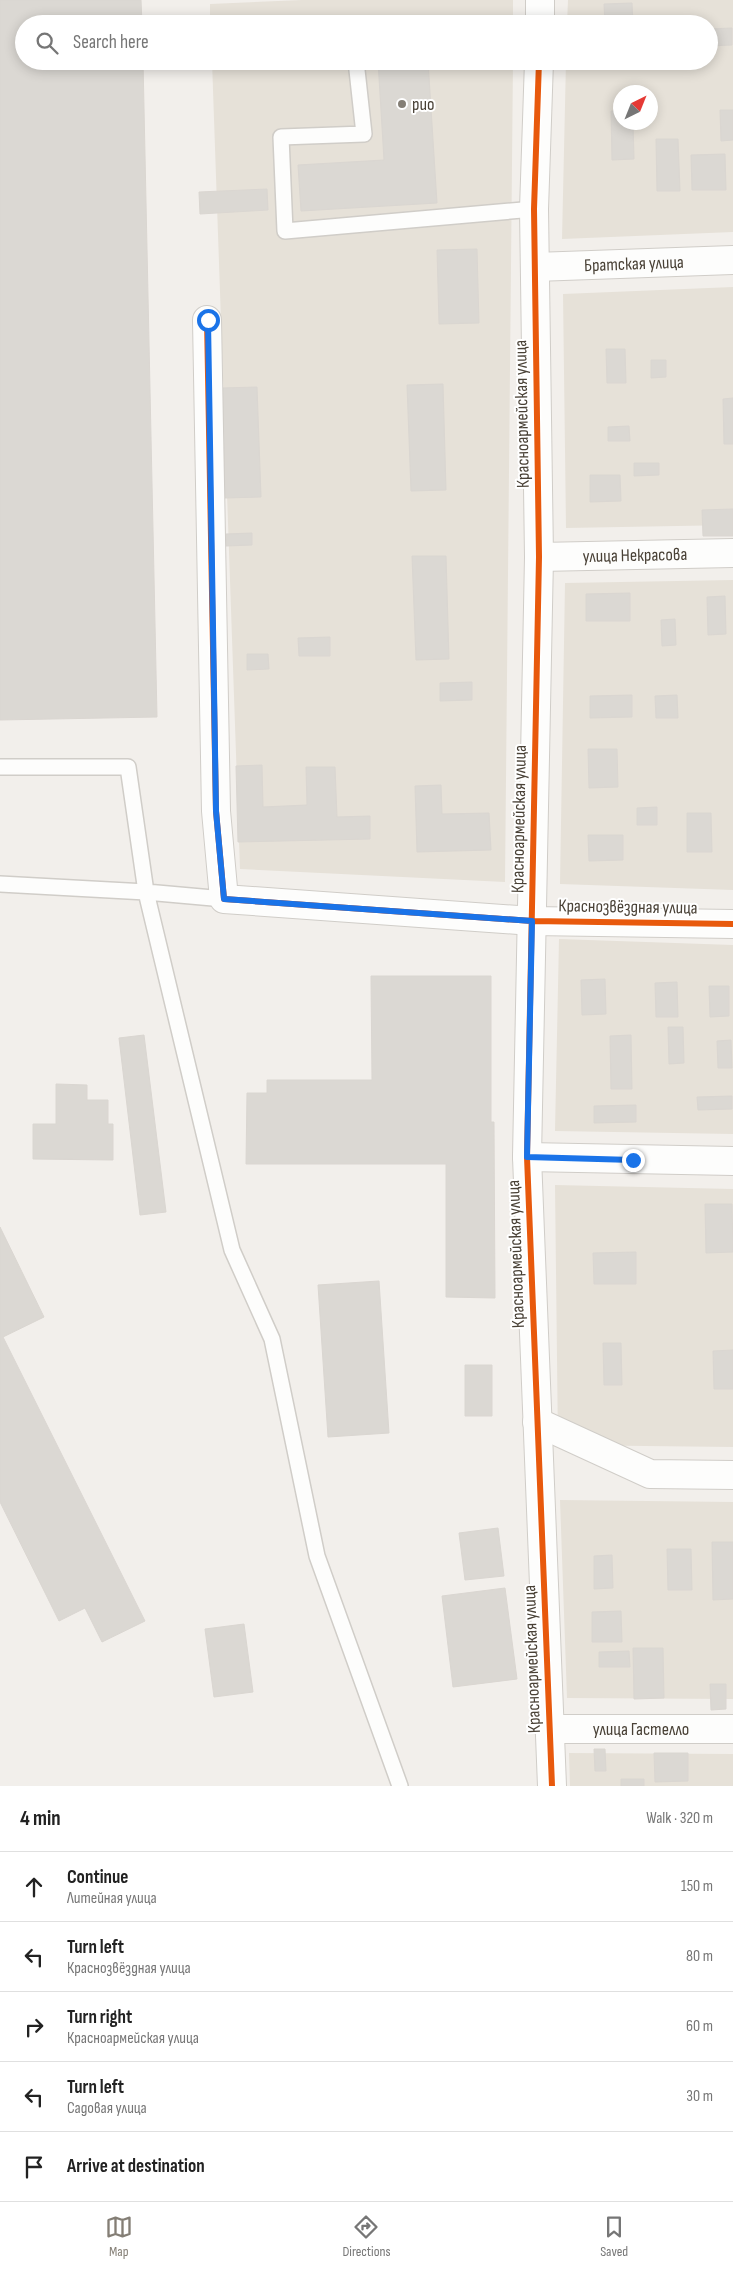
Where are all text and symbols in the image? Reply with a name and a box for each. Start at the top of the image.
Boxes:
search box [15,15,718,70]
icon: search [33,29,61,57]
text: Search here [73,31,149,54]
north arrow [613,85,658,130]
place label: рио [412,94,434,115]
marker: рио [396,98,408,110]
street label: Братская улица [584,251,684,276]
route start [197,309,220,332]
street label: Красноармейская улица [510,340,534,488]
street label: улица Некрасова [582,543,688,567]
street label: Красноармейская улица [507,745,531,893]
street label: Краснозвёздная улица [558,895,698,919]
route end [622,1149,645,1172]
street label: Красноармейская улица [503,1179,529,1328]
street label: Красноармейская улица [519,1584,545,1733]
street label: улица Гастелло [593,1719,689,1740]
text: 4 min [20,1806,61,1831]
text: Walk · 320 m [646,1809,713,1828]
text: Continue [67,1866,128,1889]
icon: ahead [20,1873,48,1901]
text: 150 m [681,1877,713,1896]
text: Литейная улица [67,1889,157,1908]
text: Turn left [67,1936,124,1959]
icon: left [20,1943,48,1971]
text: 80 m [686,1947,713,1966]
text: Краснозвёздная улица [67,1959,191,1978]
text: Turn right [67,2006,132,2029]
icon: right [20,2013,48,2041]
text: 60 m [686,2017,713,2036]
text: Красноармейская улица [67,2029,199,2048]
text: Turn left [67,2076,124,2099]
icon: left [20,2083,48,2111]
text: 30 m [686,2087,713,2106]
text: Садовая улица [67,2099,147,2118]
icon: arrive [20,2153,48,2181]
text: Arrive at destination [67,2155,205,2178]
tab: Map [105,2213,133,2260]
tab: Directions [342,2213,391,2260]
tab: Saved [600,2213,628,2260]

